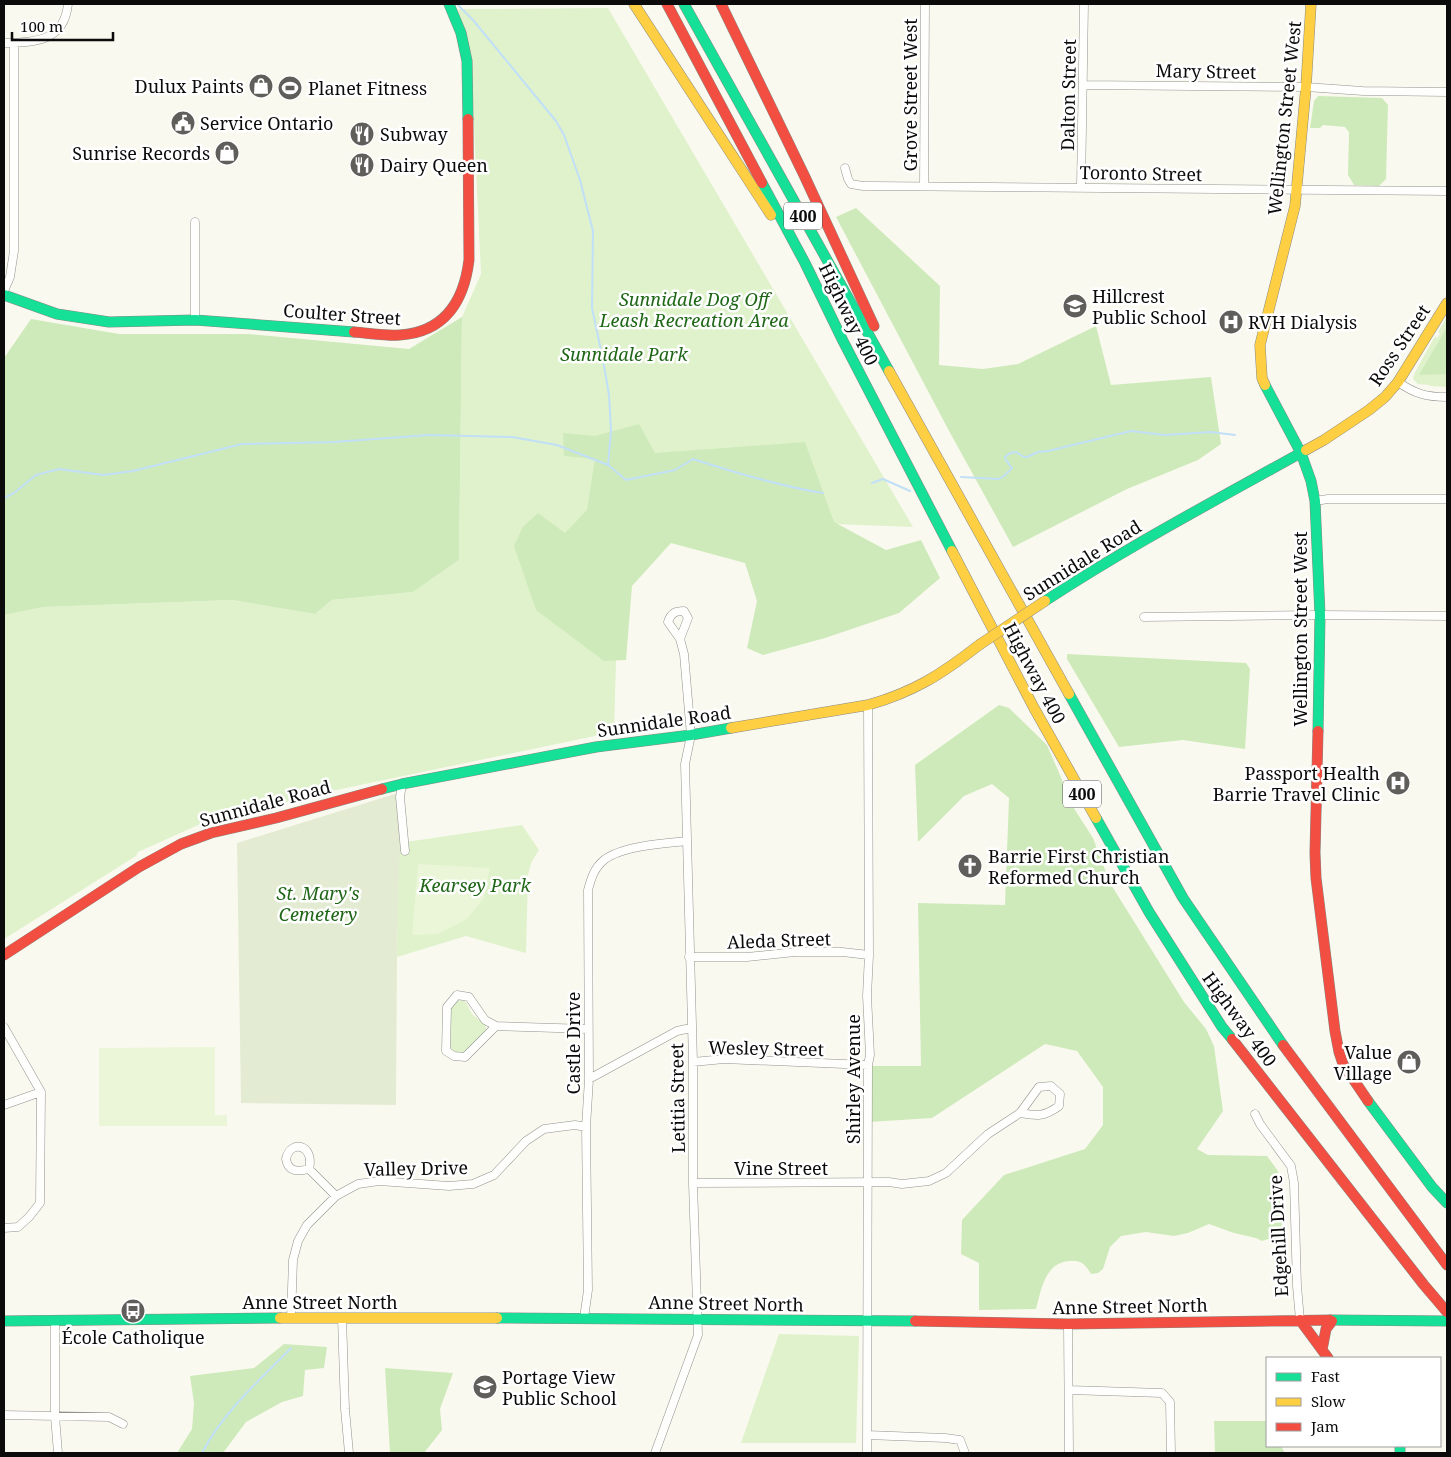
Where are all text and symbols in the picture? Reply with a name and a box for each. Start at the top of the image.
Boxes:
scale bar [12,10,114,42]
text: 100 m [20,16,63,36]
street label: Grove Street West [898,18,922,172]
street label: Wellington Street West [1262,20,1306,216]
street label: Dalton Street [1055,39,1081,151]
street label: Mary Street [1156,58,1256,84]
shop icon: Dulux Paints [248,73,274,99]
place label: Dulux Paints [135,74,244,98]
sports icon: Planet Fitness [277,75,303,101]
place label: Planet Fitness [308,76,427,100]
public building icon: Service Ontario [170,110,196,136]
place label: Service Ontario [200,111,333,135]
restaurant icon: Subway [349,121,375,147]
place label: Subway [380,122,449,146]
shop icon: Sunrise Records [214,140,240,166]
place label: Sunrise Records [72,141,210,165]
restaurant icon: Dairy Queen [349,152,375,178]
place label: Dairy Queen [380,153,488,177]
street label: Toronto Street [1079,160,1203,186]
road number: 400 [784,202,822,230]
street label: Highway 400 [814,259,884,369]
place label: Hillcrest Public School [1092,284,1207,329]
park label: Sunnidale Dog Off Leash Recreation Area [598,287,789,332]
school or university icon: Hillcrest Public School [1062,293,1088,319]
street label: Coulter Street [282,298,402,330]
street label: Ross Street [1363,300,1435,390]
hospital icon: RVH Dialysis [1218,309,1244,335]
place label: RVH Dialysis [1248,310,1357,334]
park label: Sunnidale Park [560,342,689,366]
street label: Sunnidale Road [1019,514,1145,606]
street label: Wellington Street West [1288,531,1312,727]
street label: Highway 400 [998,618,1072,728]
street label: Sunnidale Road [596,700,732,742]
place label: Passport Health Barrie Travel Clinic [1213,761,1380,806]
hospital icon: Passport Health Barrie Travel Clinic [1385,770,1411,796]
street label: Sunnidale Road [197,774,333,832]
road number: 400 [1063,781,1101,808]
place label: Barrie First Christian Reformed Church [988,844,1170,889]
church icon: Barrie First Christian Reformed Church [957,853,983,879]
park label: Kearsey Park [418,873,532,897]
park label: St. Mary's Cemetery [276,881,360,926]
street label: Aleda Street [727,926,831,954]
street label: Highway 400 [1198,967,1282,1071]
street label: Castle Drive [561,992,585,1094]
street label: Shirley Avenue [841,1014,865,1144]
street label: Wesley Street [708,1035,824,1061]
place label: Value Village [1333,1040,1392,1085]
street label: Letitia Street [664,1043,690,1153]
shop icon: Value Village [1396,1049,1422,1075]
street label: Valley Drive [364,1155,468,1181]
street label: Vine Street [734,1156,828,1180]
street label: Edgehill Drive [1263,1174,1293,1298]
street label: Anne Street North [242,1290,398,1314]
street label: Anne Street North [648,1290,804,1316]
street label: Anne Street North [1052,1293,1208,1319]
bus stop icon: École Catholique [120,1298,146,1324]
place label: École Catholique [61,1325,205,1349]
legend [1266,1357,1441,1447]
place label: Portage View Public School [502,1365,617,1410]
text: Fast [1311,1366,1340,1386]
school or university icon: Portage View Public School [472,1374,498,1400]
text: Slow [1311,1391,1345,1411]
text: Jam [1310,1416,1339,1436]

